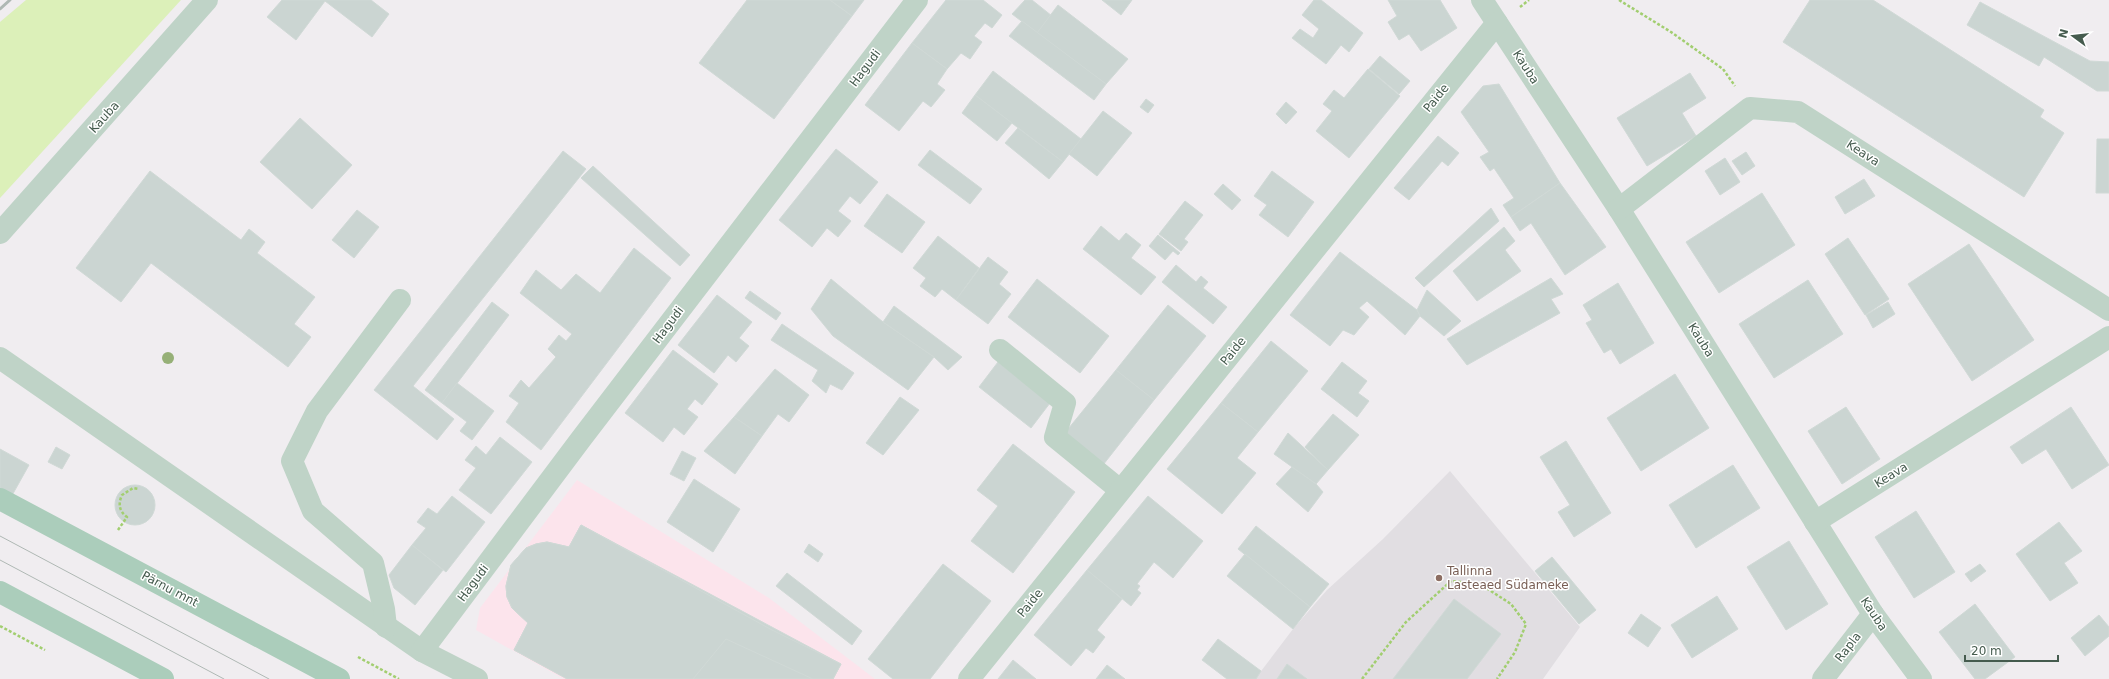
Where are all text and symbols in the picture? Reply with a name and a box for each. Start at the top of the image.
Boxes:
north arrow [2053,16,2093,56]
text: N [2056,27,2071,40]
street label: Hagudi [847,47,883,89]
street label: Kauba [1510,47,1542,87]
street label: Paide [1420,81,1452,115]
street label: Kauba [86,98,122,136]
street label: Keava [1844,137,1882,169]
street label: Hagudi [650,304,686,346]
street label: Kauba [1685,320,1717,360]
street label: Paide [1217,334,1249,368]
street label: Keava [1872,459,1910,491]
street label: Hagudi [455,562,491,604]
place label: Tallinna Lasteaed Südameke [1446,564,1569,592]
street label: Pärnu mnt [139,568,201,610]
marker: Tallinna Lasteaed Südameke [1434,573,1444,583]
street label: Paide [1014,586,1046,620]
street label: Kauba [1858,595,1890,633]
street label: Rapla [1832,629,1864,665]
scale bar [1965,637,2058,663]
text: 20 m [1971,644,2002,658]

